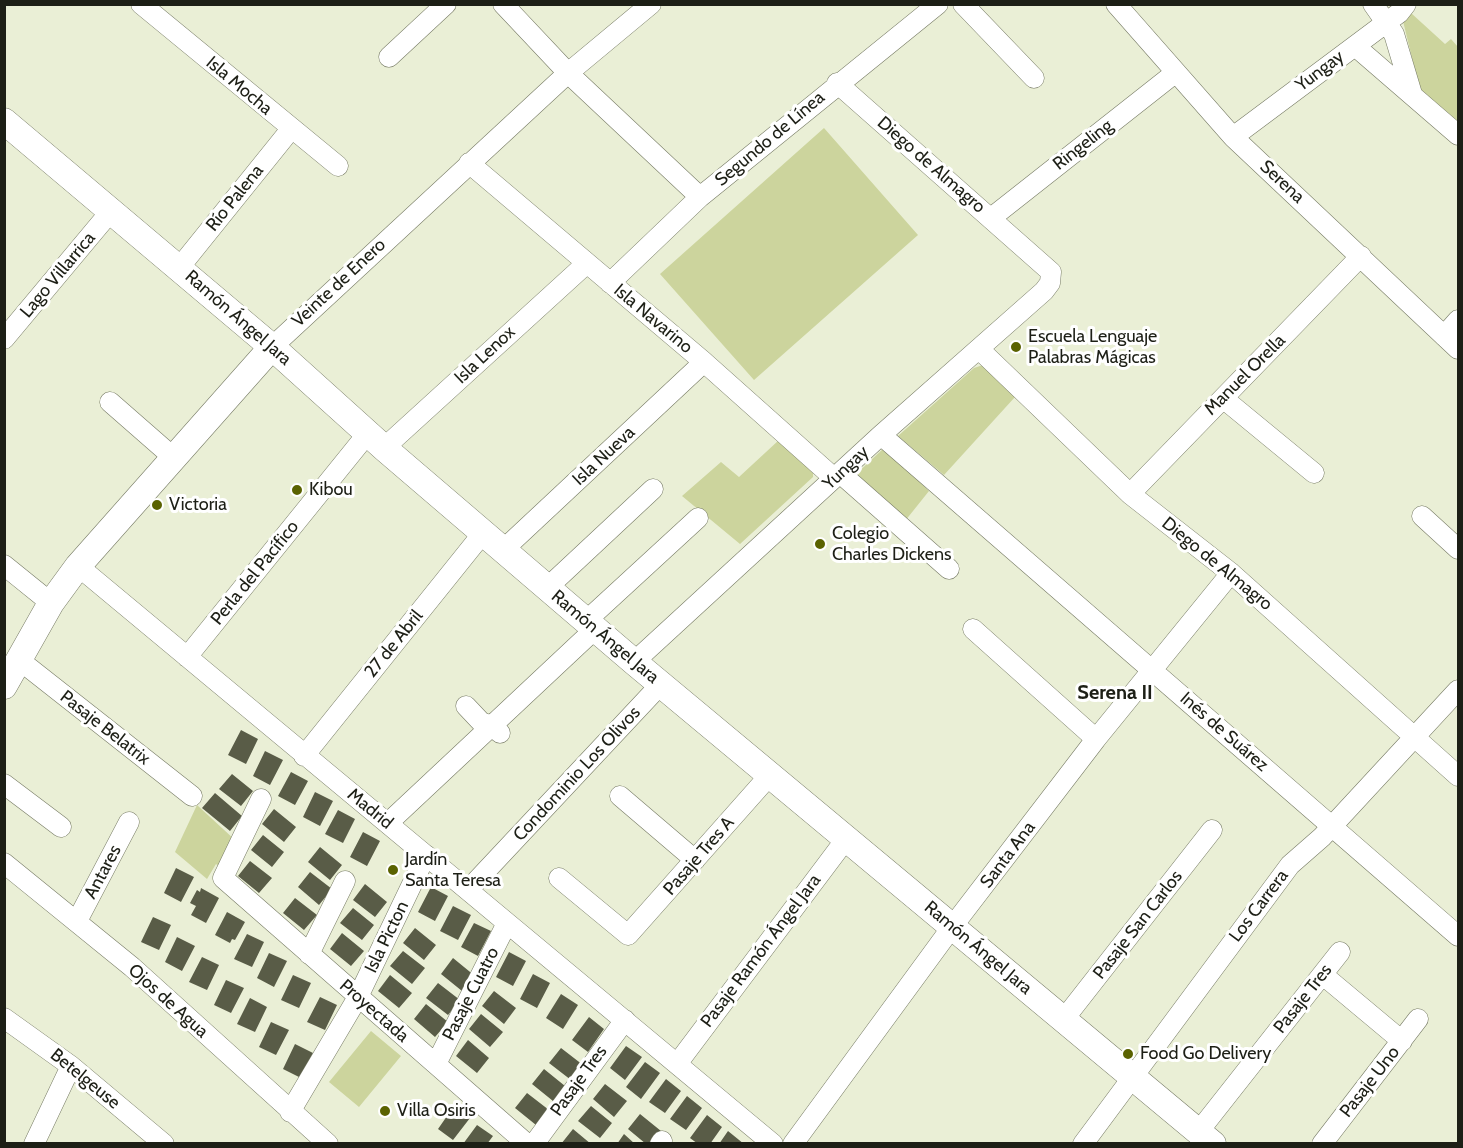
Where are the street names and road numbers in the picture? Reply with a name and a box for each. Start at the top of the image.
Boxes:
street label: Yungay [1292,46,1348,96]
street label: Isla Mocha [202,52,276,120]
street label: Segundo de Línea [711,87,829,191]
street label: Diego de Almagro [873,112,989,218]
street label: Ringeling [1049,115,1117,175]
street label: Serena [1255,156,1309,208]
street label: Río Palena [202,160,268,236]
street label: Lago Villarrica [16,228,100,322]
street label: Veinte de Enero [288,234,390,332]
street label: Ramón Ángel Jara [180,266,296,370]
street label: Isla Navarino [609,280,697,358]
street label: Isla Lenox [450,322,520,388]
street label: Manuel Orella [1200,330,1290,420]
street label: Isla Nueva [568,422,640,490]
street label: Yungay [819,441,873,495]
street label: Diego de Almagro [1157,513,1277,615]
street label: Perla del Pacífico [206,517,304,629]
street label: Ramón Ángel Jara [547,586,663,688]
street label: 27 de Abril [360,606,428,682]
street label: Pasaje Belatrix [56,686,154,770]
street label: Inés de Suárez [1175,688,1273,776]
street label: Condominio Los Olivos [509,702,645,846]
street label: Madrid [343,784,397,834]
street label: Pasaje Tres A [659,812,739,900]
street label: Santa Ana [976,818,1040,892]
street label: Antares [80,841,126,903]
street label: Pasaje San Carlos [1089,866,1187,984]
street label: Los Carrera [1225,866,1293,946]
street label: Pasaje Ramón Ángel Jara [696,870,826,1032]
street label: Ramón Ángel Jara [920,897,1036,999]
street label: Isla Picton [360,898,414,976]
street label: Pasaje Cuatro [438,944,504,1044]
street label: Ojos de Agua [124,959,212,1043]
street label: Pasaje Tres [1269,960,1337,1038]
street label: Proyectada [335,975,413,1047]
street label: Pasaje Tres [546,1041,612,1121]
street label: Pasaje Uno [1335,1042,1405,1122]
street label: Betelgeuse [46,1044,124,1114]

